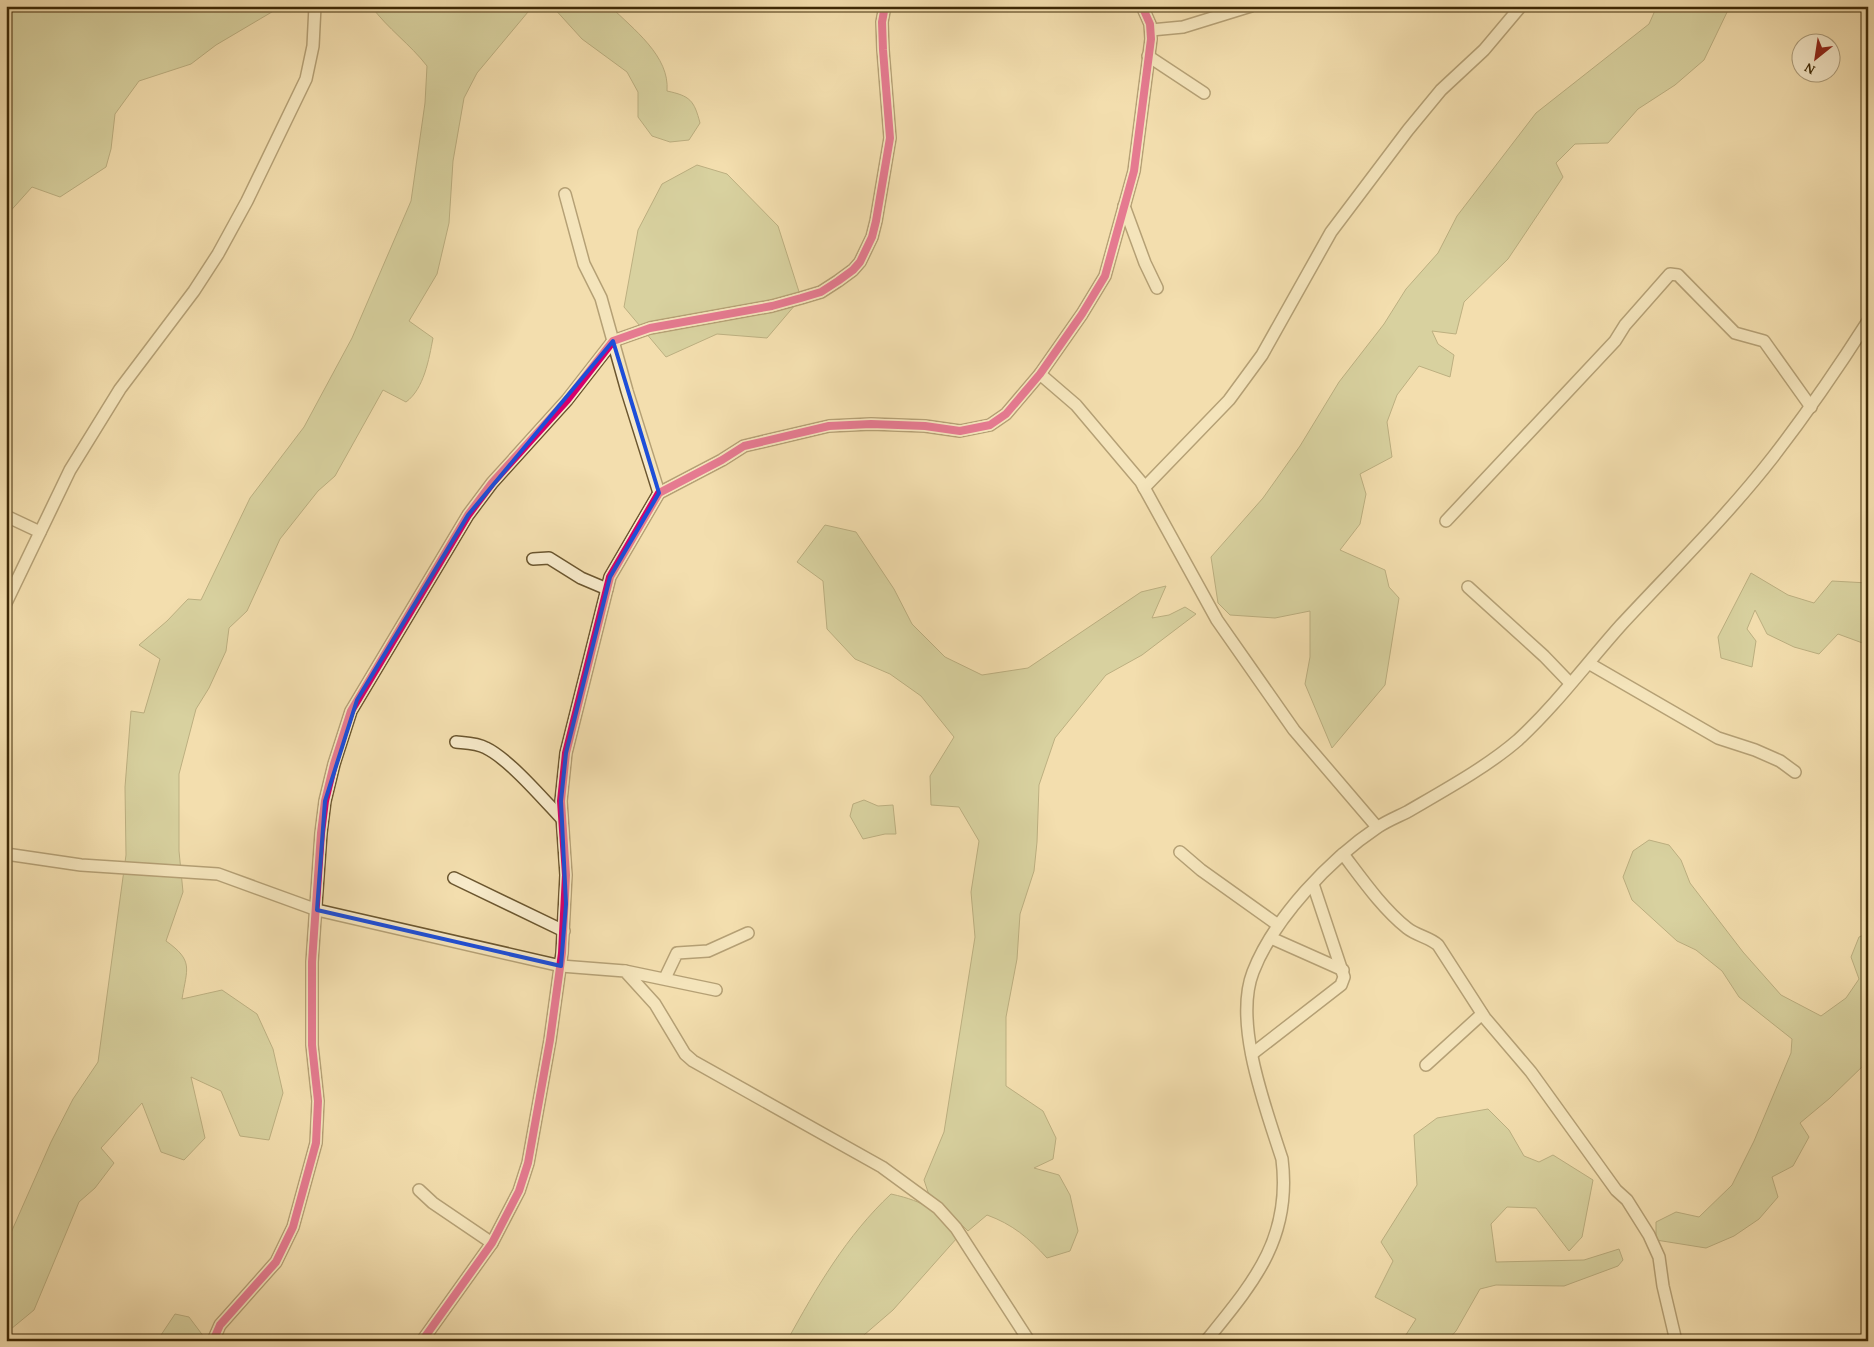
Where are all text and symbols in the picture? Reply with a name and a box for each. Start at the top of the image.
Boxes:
north arrow [1792,32,1842,82]
text: N [1800,58,1819,80]

